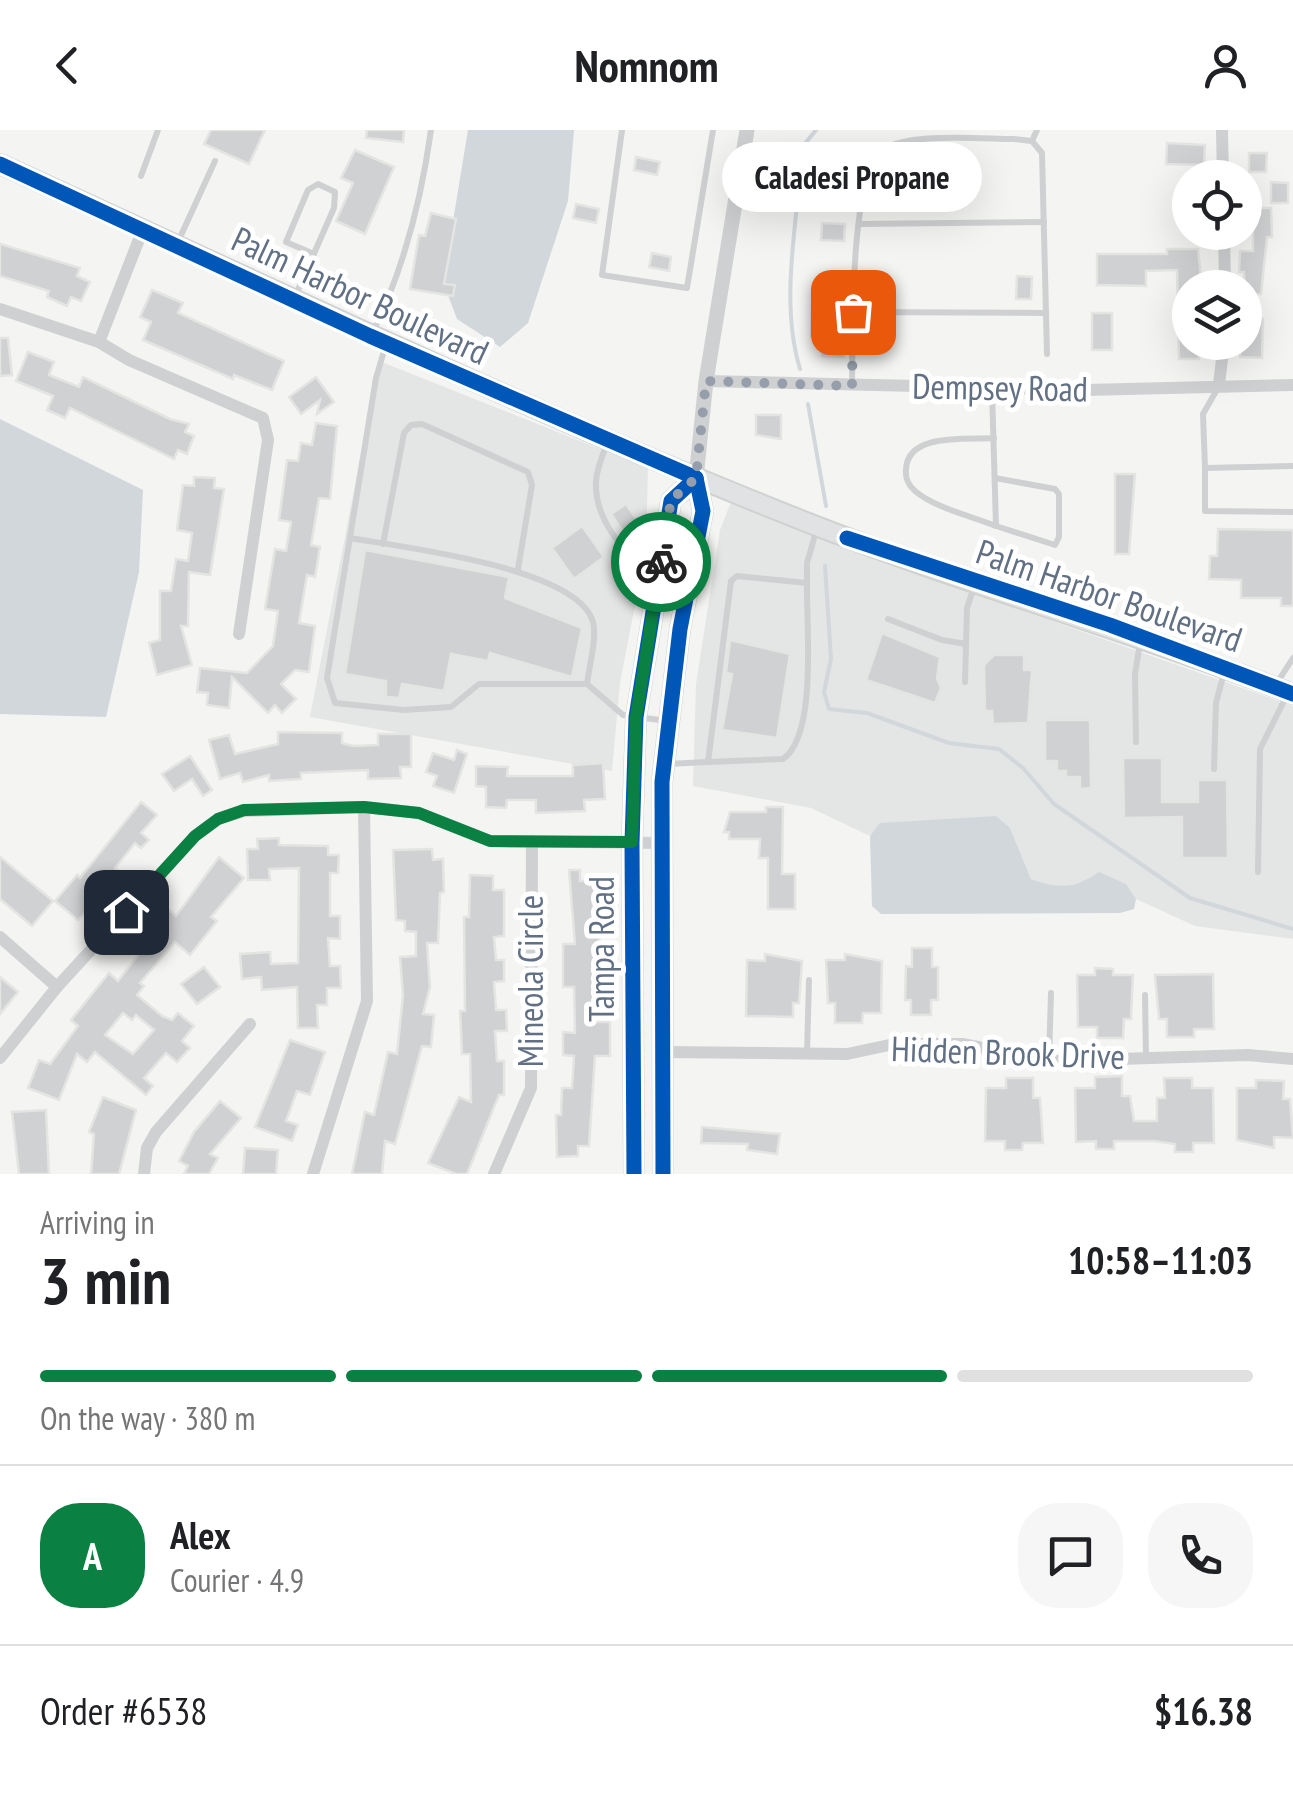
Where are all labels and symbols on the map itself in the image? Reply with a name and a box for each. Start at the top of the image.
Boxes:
callout: Caladesi Propane [723,142,983,212]
street label: Palm Harbor Boulevard [225,216,496,375]
pin [811,270,896,355]
street label: Dempsey Road [912,362,1088,412]
courier [611,512,711,612]
street label: Palm Harbor Boulevard [970,528,1248,662]
pin [84,870,169,955]
street label: Tampa Road [578,876,624,1022]
street label: Mineola Circle [507,895,553,1067]
street label: Hidden Brook Drive [890,1025,1126,1079]

